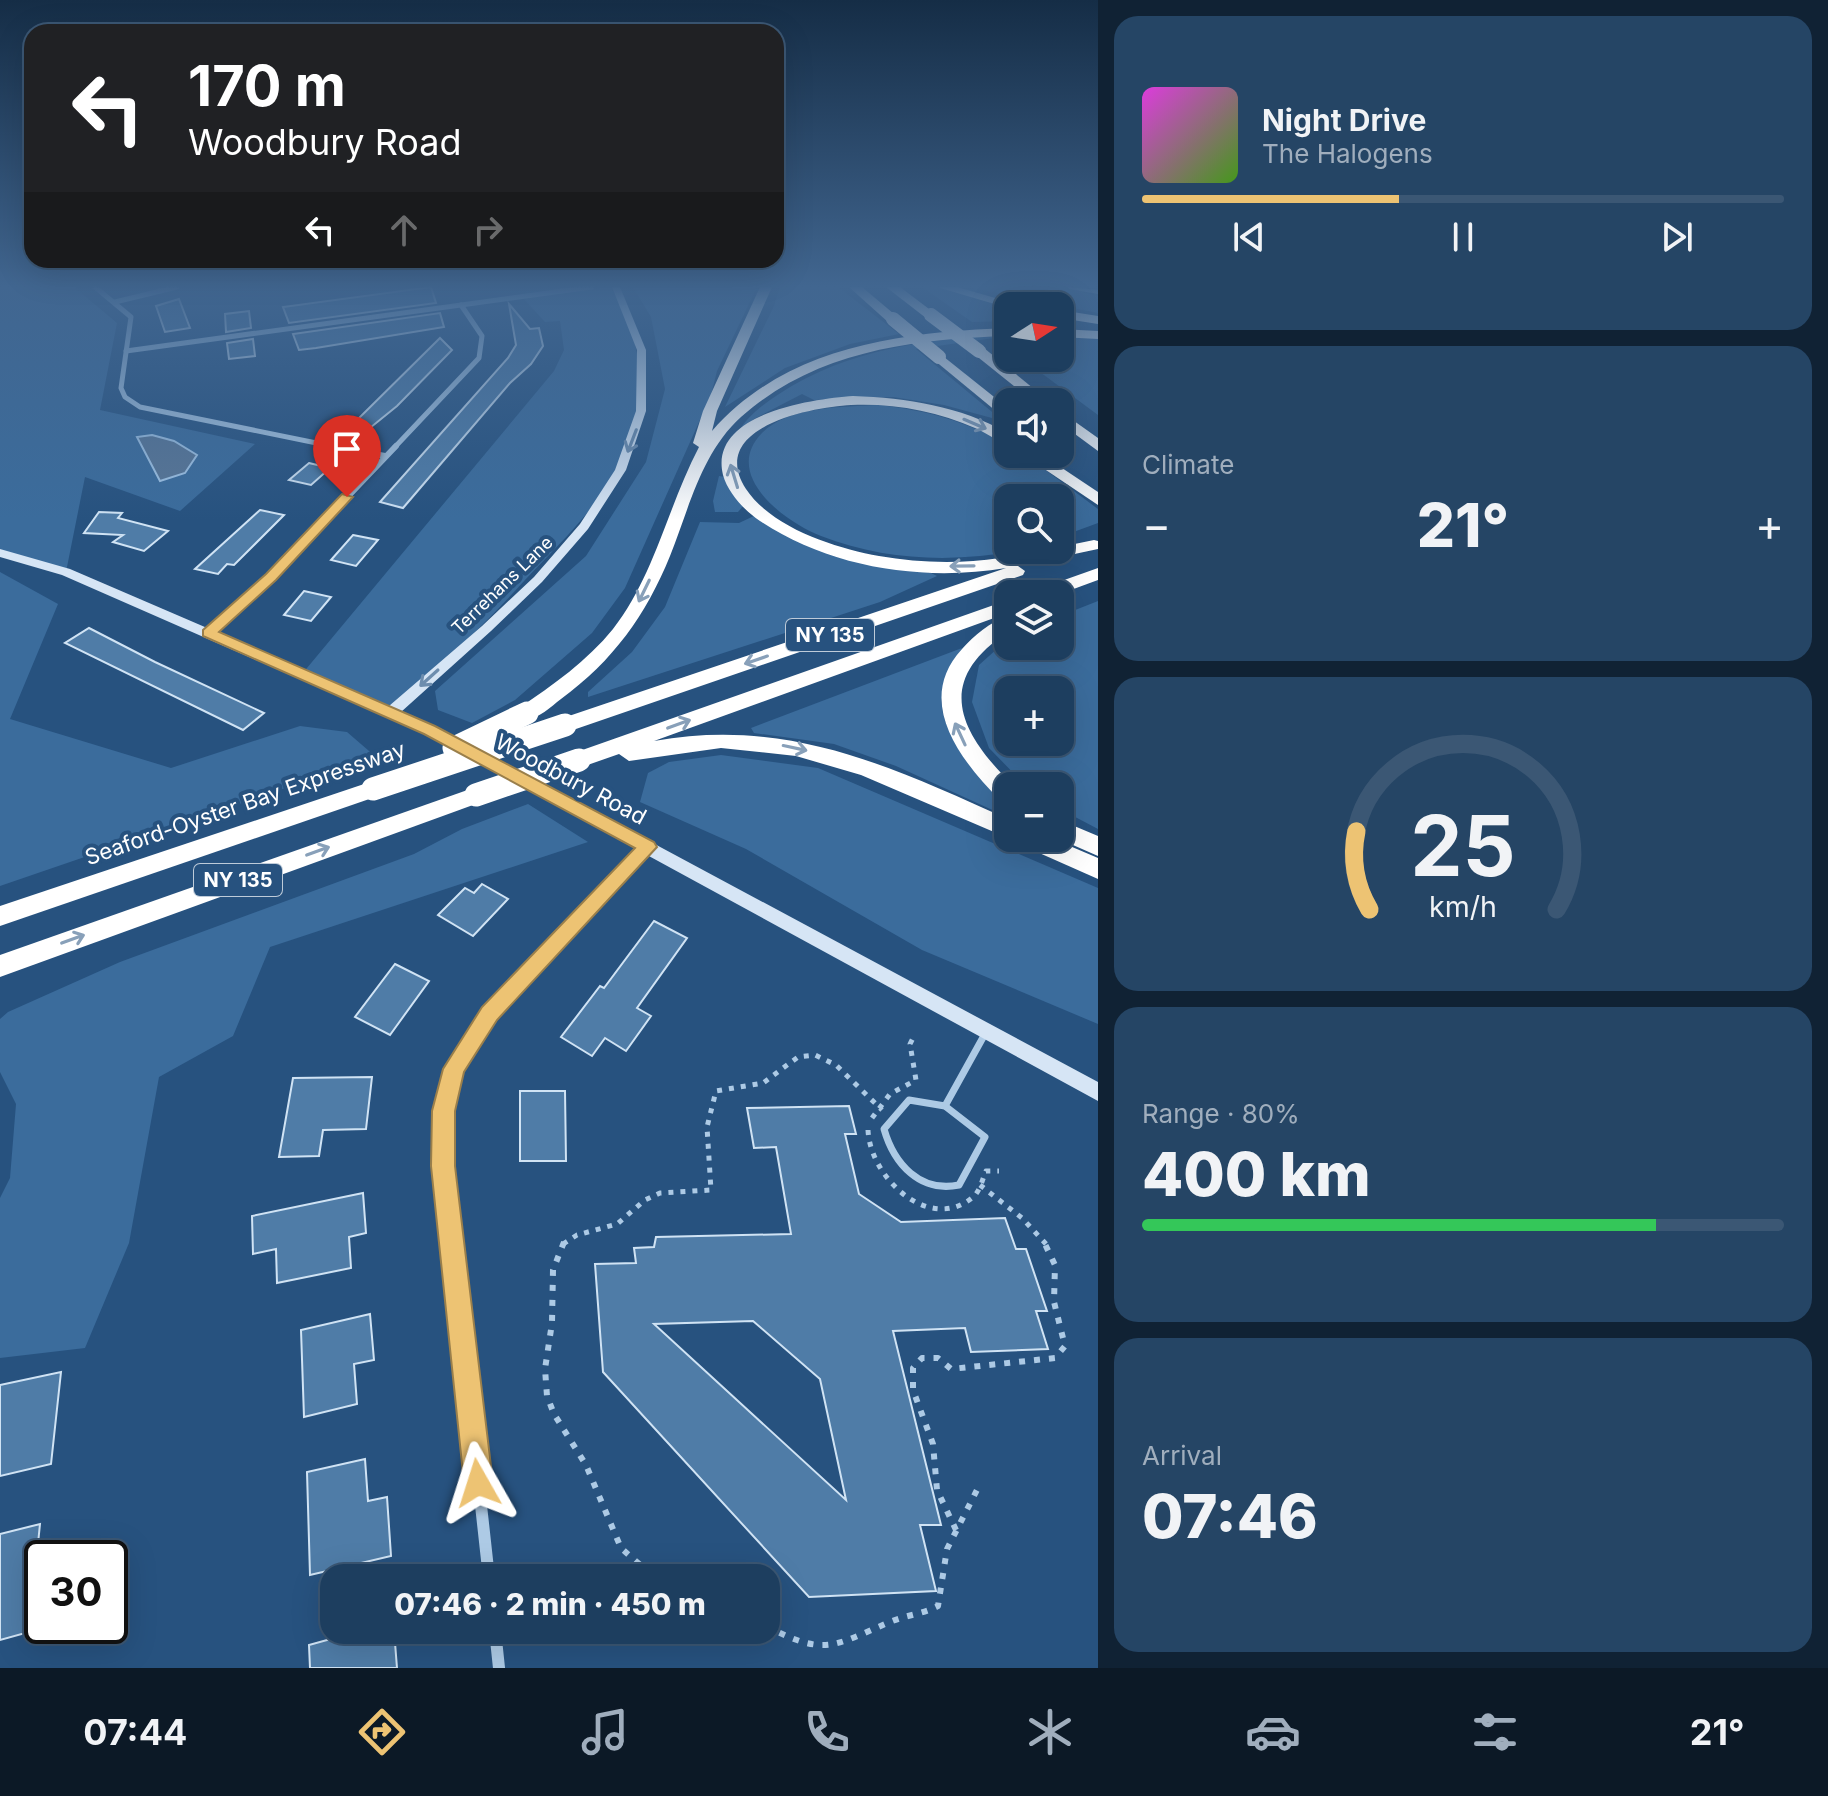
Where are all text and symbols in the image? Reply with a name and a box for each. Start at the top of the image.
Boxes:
text: 170 m [188,52,346,120]
icon: left [56,56,160,160]
text: Night Drive [1262,102,1426,138]
text: Woodbury Road [188,120,462,164]
text: The Halogens [1262,138,1433,169]
icon: left [298,208,342,252]
icon: ahead [382,208,426,252]
icon: right [466,208,510,252]
icon: previous [1227,215,1271,259]
icon: pause [1441,215,1485,259]
icon: next [1655,215,1699,259]
north arrow [994,292,1074,372]
map controls [994,292,1074,852]
button: sound [994,388,1074,468]
pin [313,415,381,497]
one-way arrow [963,417,987,432]
icon: arrive [325,427,369,471]
one-way arrow [624,428,638,453]
text: Climate [1142,449,1234,480]
one-way arrow [726,464,740,489]
button: search [994,484,1074,564]
text: 21° [1417,489,1509,561]
text: − [1142,498,1171,552]
text: + [1755,498,1784,552]
street label: Terrehans Lane [447,532,557,638]
one-way arrow [949,558,976,573]
one-way arrow [636,578,651,602]
button: layers [994,580,1074,660]
road number: NY 135 [786,619,874,651]
one-way arrow [743,654,768,669]
one-way arrow [419,668,439,686]
button: + [994,676,1074,756]
one-way arrow [666,716,691,730]
one-way arrow [952,723,967,747]
street label: Woodbury Road [491,728,651,830]
street label: Seaford-Oyster Bay Expressway [82,736,408,870]
one-way arrow [782,741,808,756]
button: − [994,772,1074,852]
text: 25 [1410,795,1516,896]
one-way arrow [305,843,330,858]
road number: NY 135 [194,864,282,896]
text: km/h [1429,889,1497,924]
one-way arrow [61,931,86,946]
text: Range · 80% [1142,1098,1300,1129]
text: 400 km [1142,1138,1371,1210]
text: Arrival [1142,1440,1222,1471]
position arrow [436,1441,520,1525]
text: 07:46 [1142,1480,1318,1552]
speed limit sign: 30 [24,1540,128,1644]
text: 07:46 · 2 min · 450 m [394,1586,706,1622]
icon: directions [354,1704,410,1760]
icon: music [577,1704,633,1760]
icon: phone [799,1704,855,1760]
icon: climate [1022,1704,1078,1760]
icon: car [1245,1704,1301,1760]
icon: filters [1467,1704,1523,1760]
text: 07:44 [83,1710,187,1754]
text: 21° [1690,1710,1745,1754]

